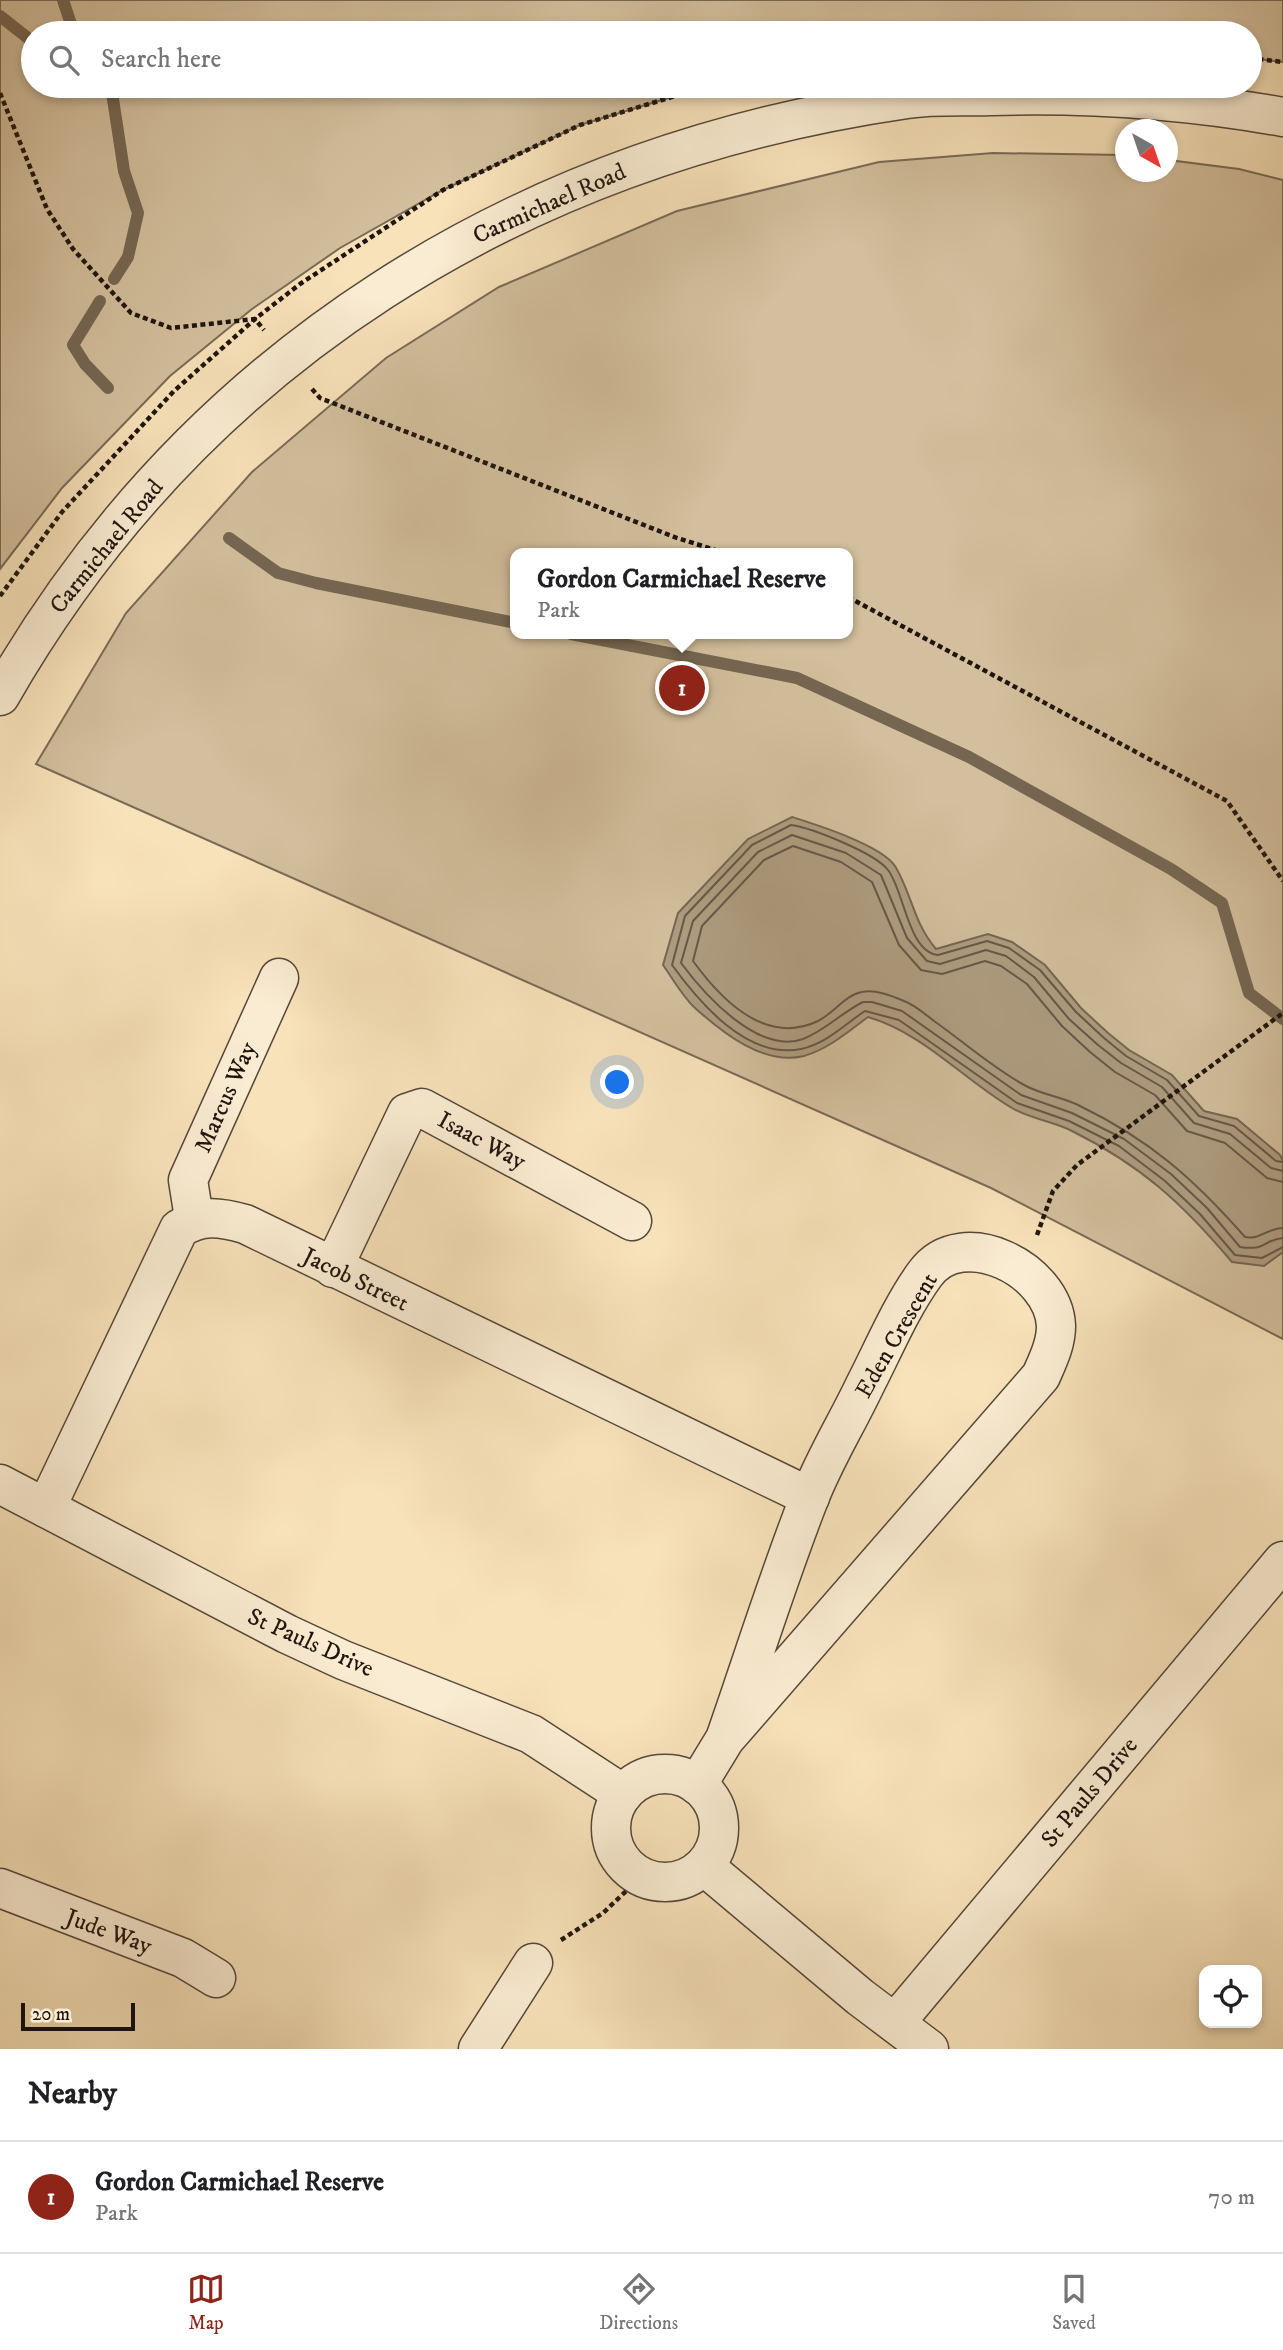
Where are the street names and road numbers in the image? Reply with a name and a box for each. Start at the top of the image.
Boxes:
street label: Carmichael Road [468,157,631,251]
street label: Carmichael Road [43,473,170,620]
street label: Marcus Way [188,1037,264,1157]
street label: Isaac Way [432,1105,531,1177]
street label: Jacob Street [296,1240,414,1319]
street label: Eden Crescent [849,1267,945,1403]
street label: St Pauls Drive [243,1602,378,1684]
street label: St Pauls Drive [1035,1731,1145,1854]
street label: Jude Way [59,1902,157,1962]

